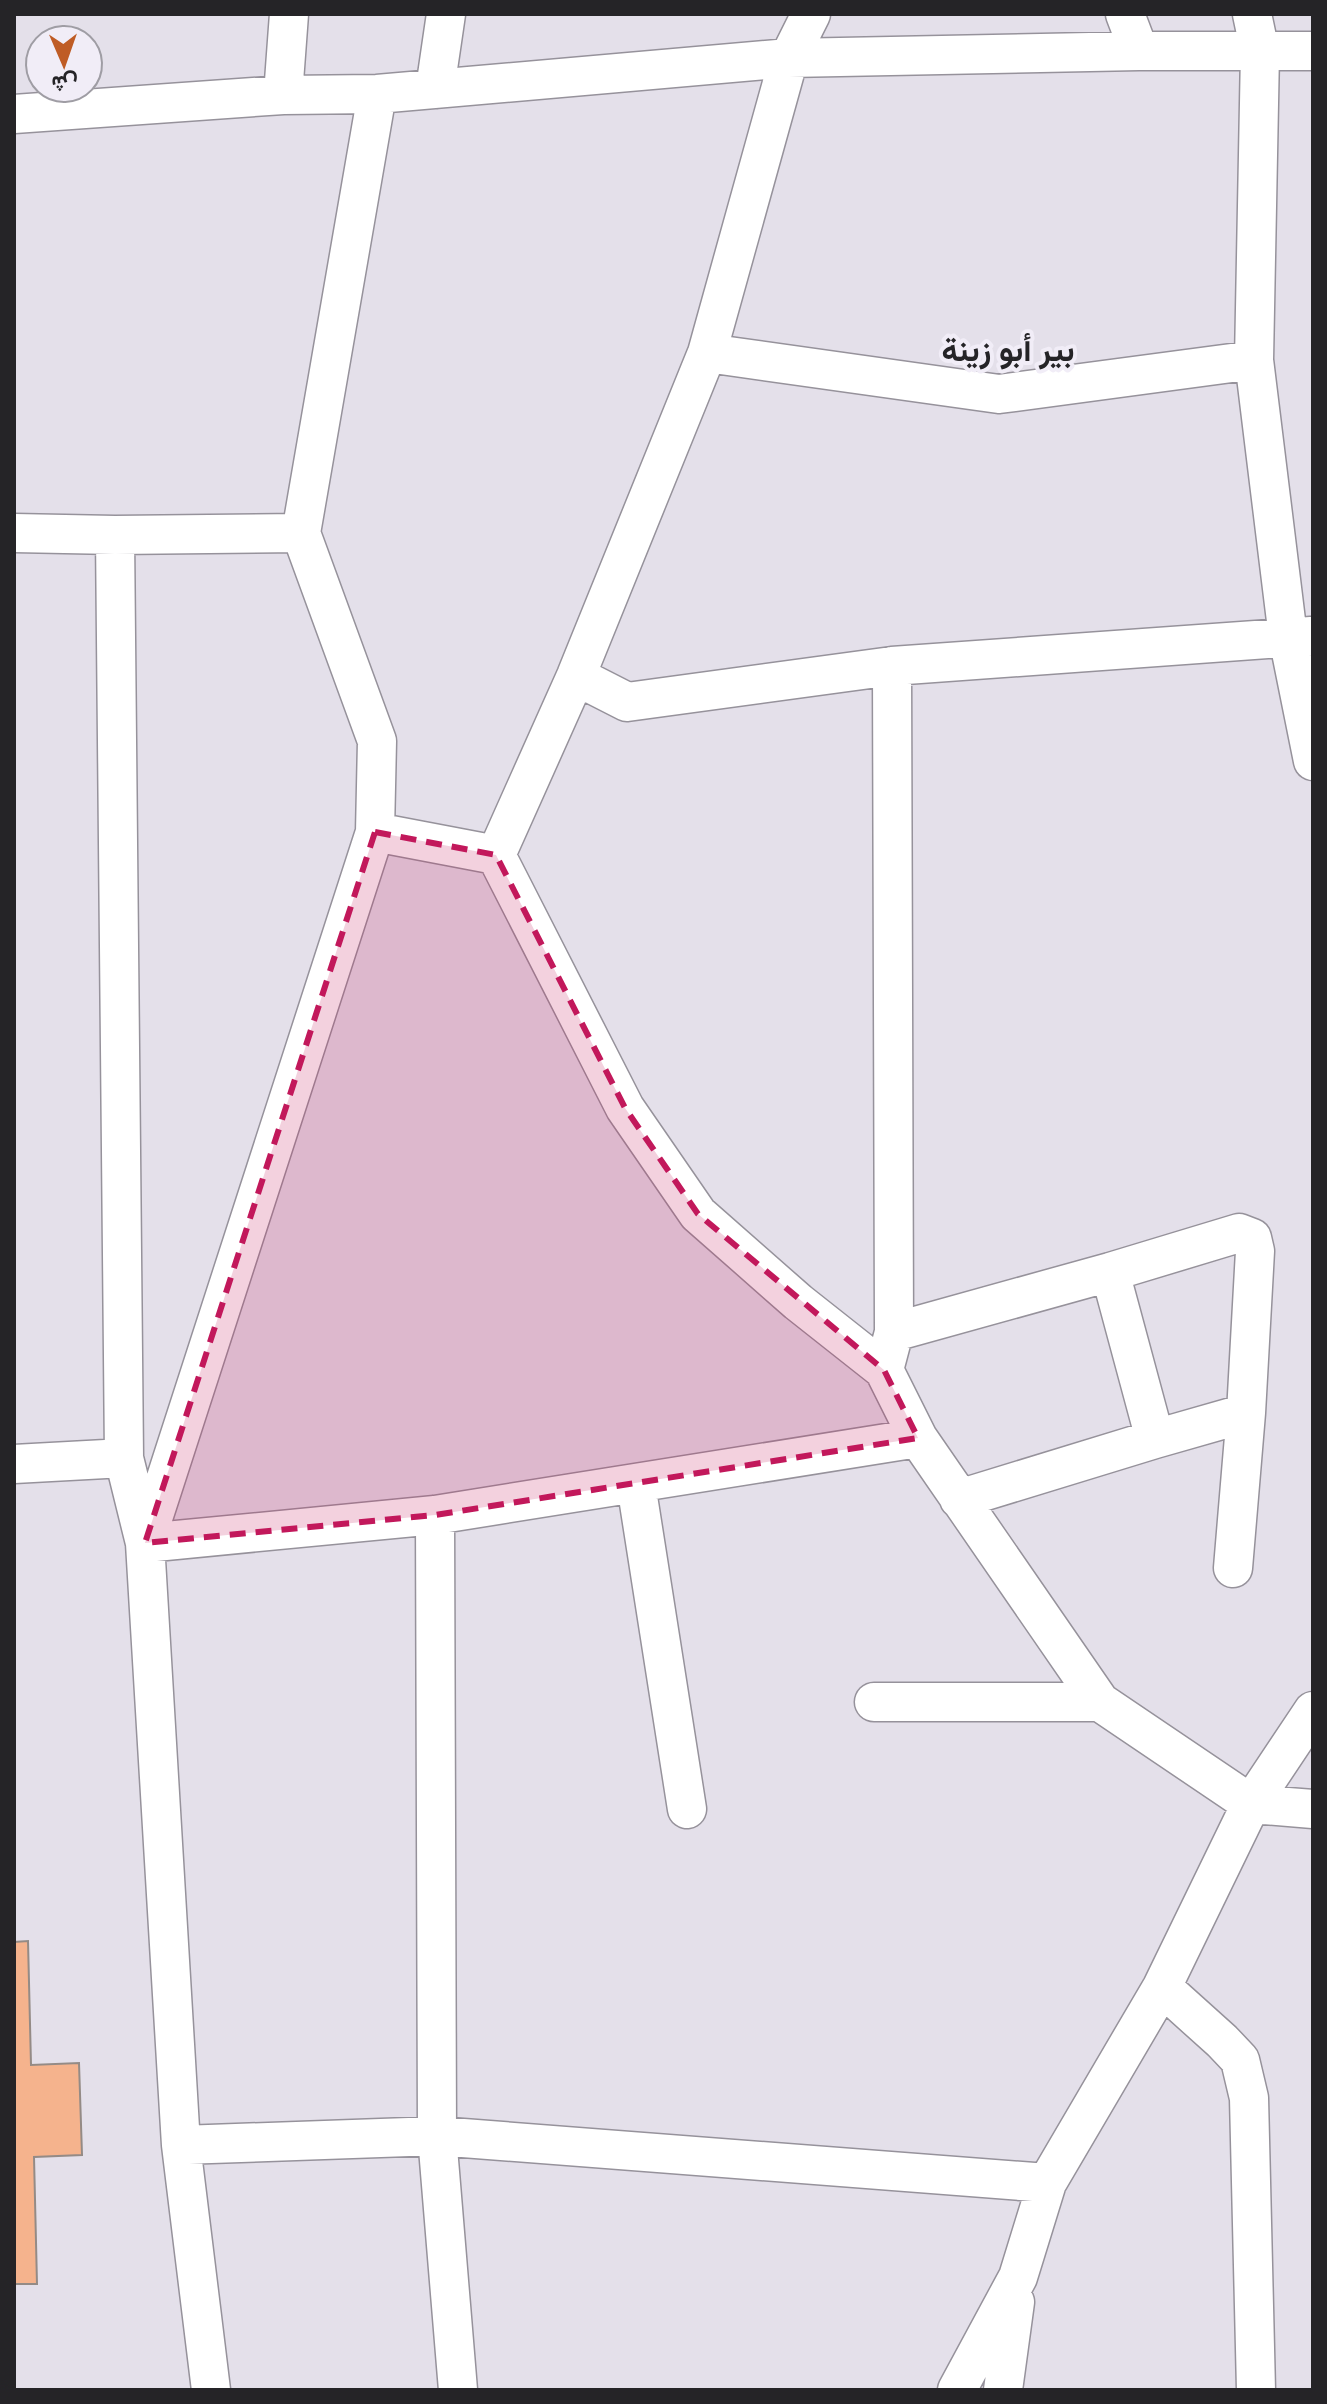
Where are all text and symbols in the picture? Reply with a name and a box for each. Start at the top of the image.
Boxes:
north arrow [24,24,104,104]
text: ش [51,70,78,98]
district label: بير أبو زينة [942,329,1074,370]

